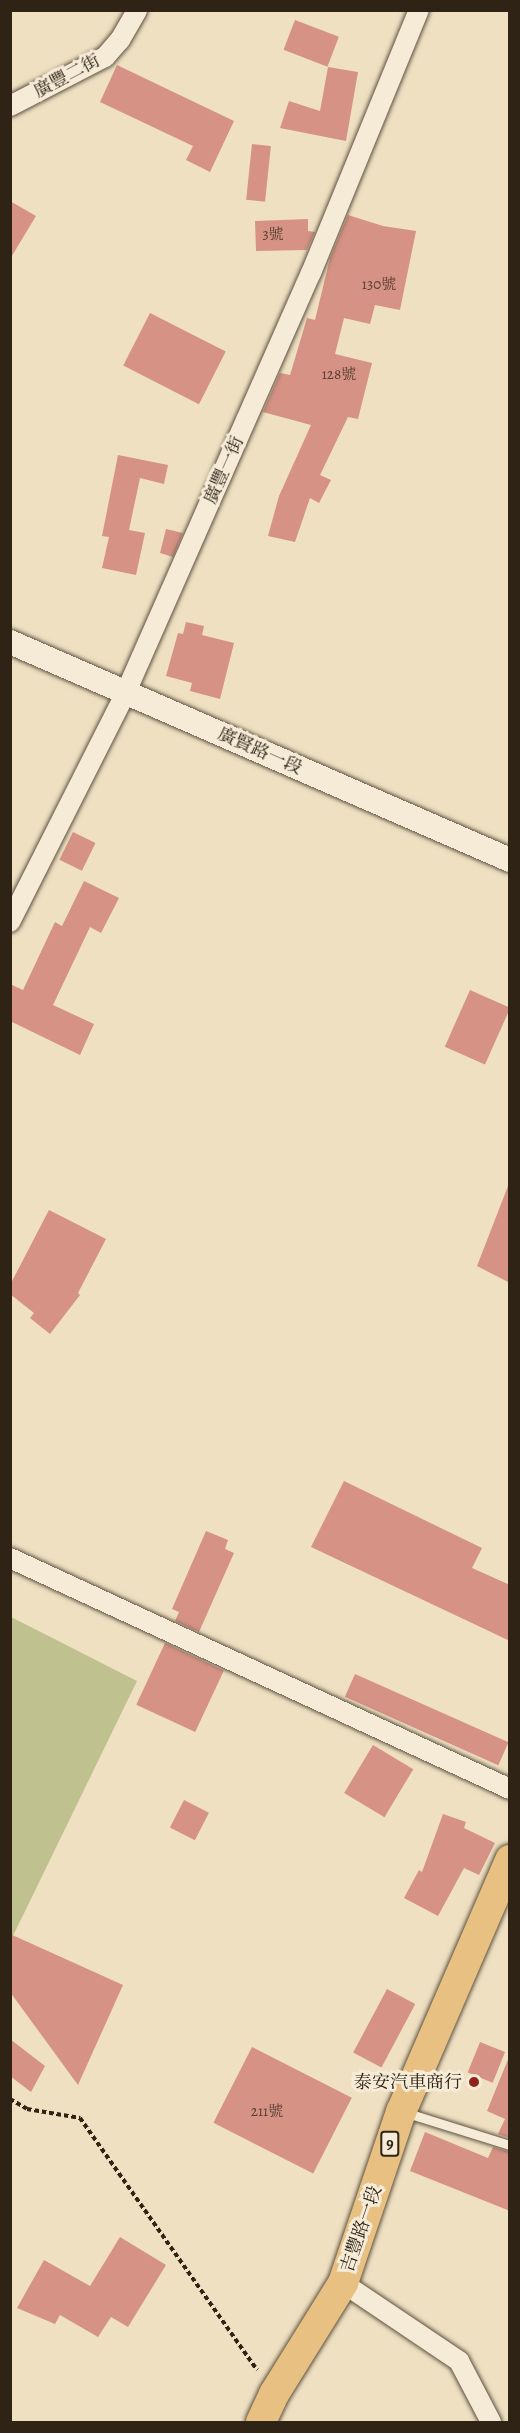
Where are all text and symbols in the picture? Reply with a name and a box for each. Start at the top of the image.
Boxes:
street label: 廣豐二街 [30,50,104,102]
house number: 3號 [262,226,284,244]
house number: 130號 [362,276,396,294]
house number: 128號 [322,366,356,384]
street label: 廣豐一街 [199,433,249,507]
street label: 廣賢路一段 [214,723,306,779]
place label: 泰安汽車商行 [354,2071,462,2093]
marker: 泰安汽車商行 [467,2075,481,2089]
house number: 211號 [251,2103,283,2121]
road number: 9 [380,2131,400,2157]
street label: 吉豐路一段 [336,2183,386,2275]

